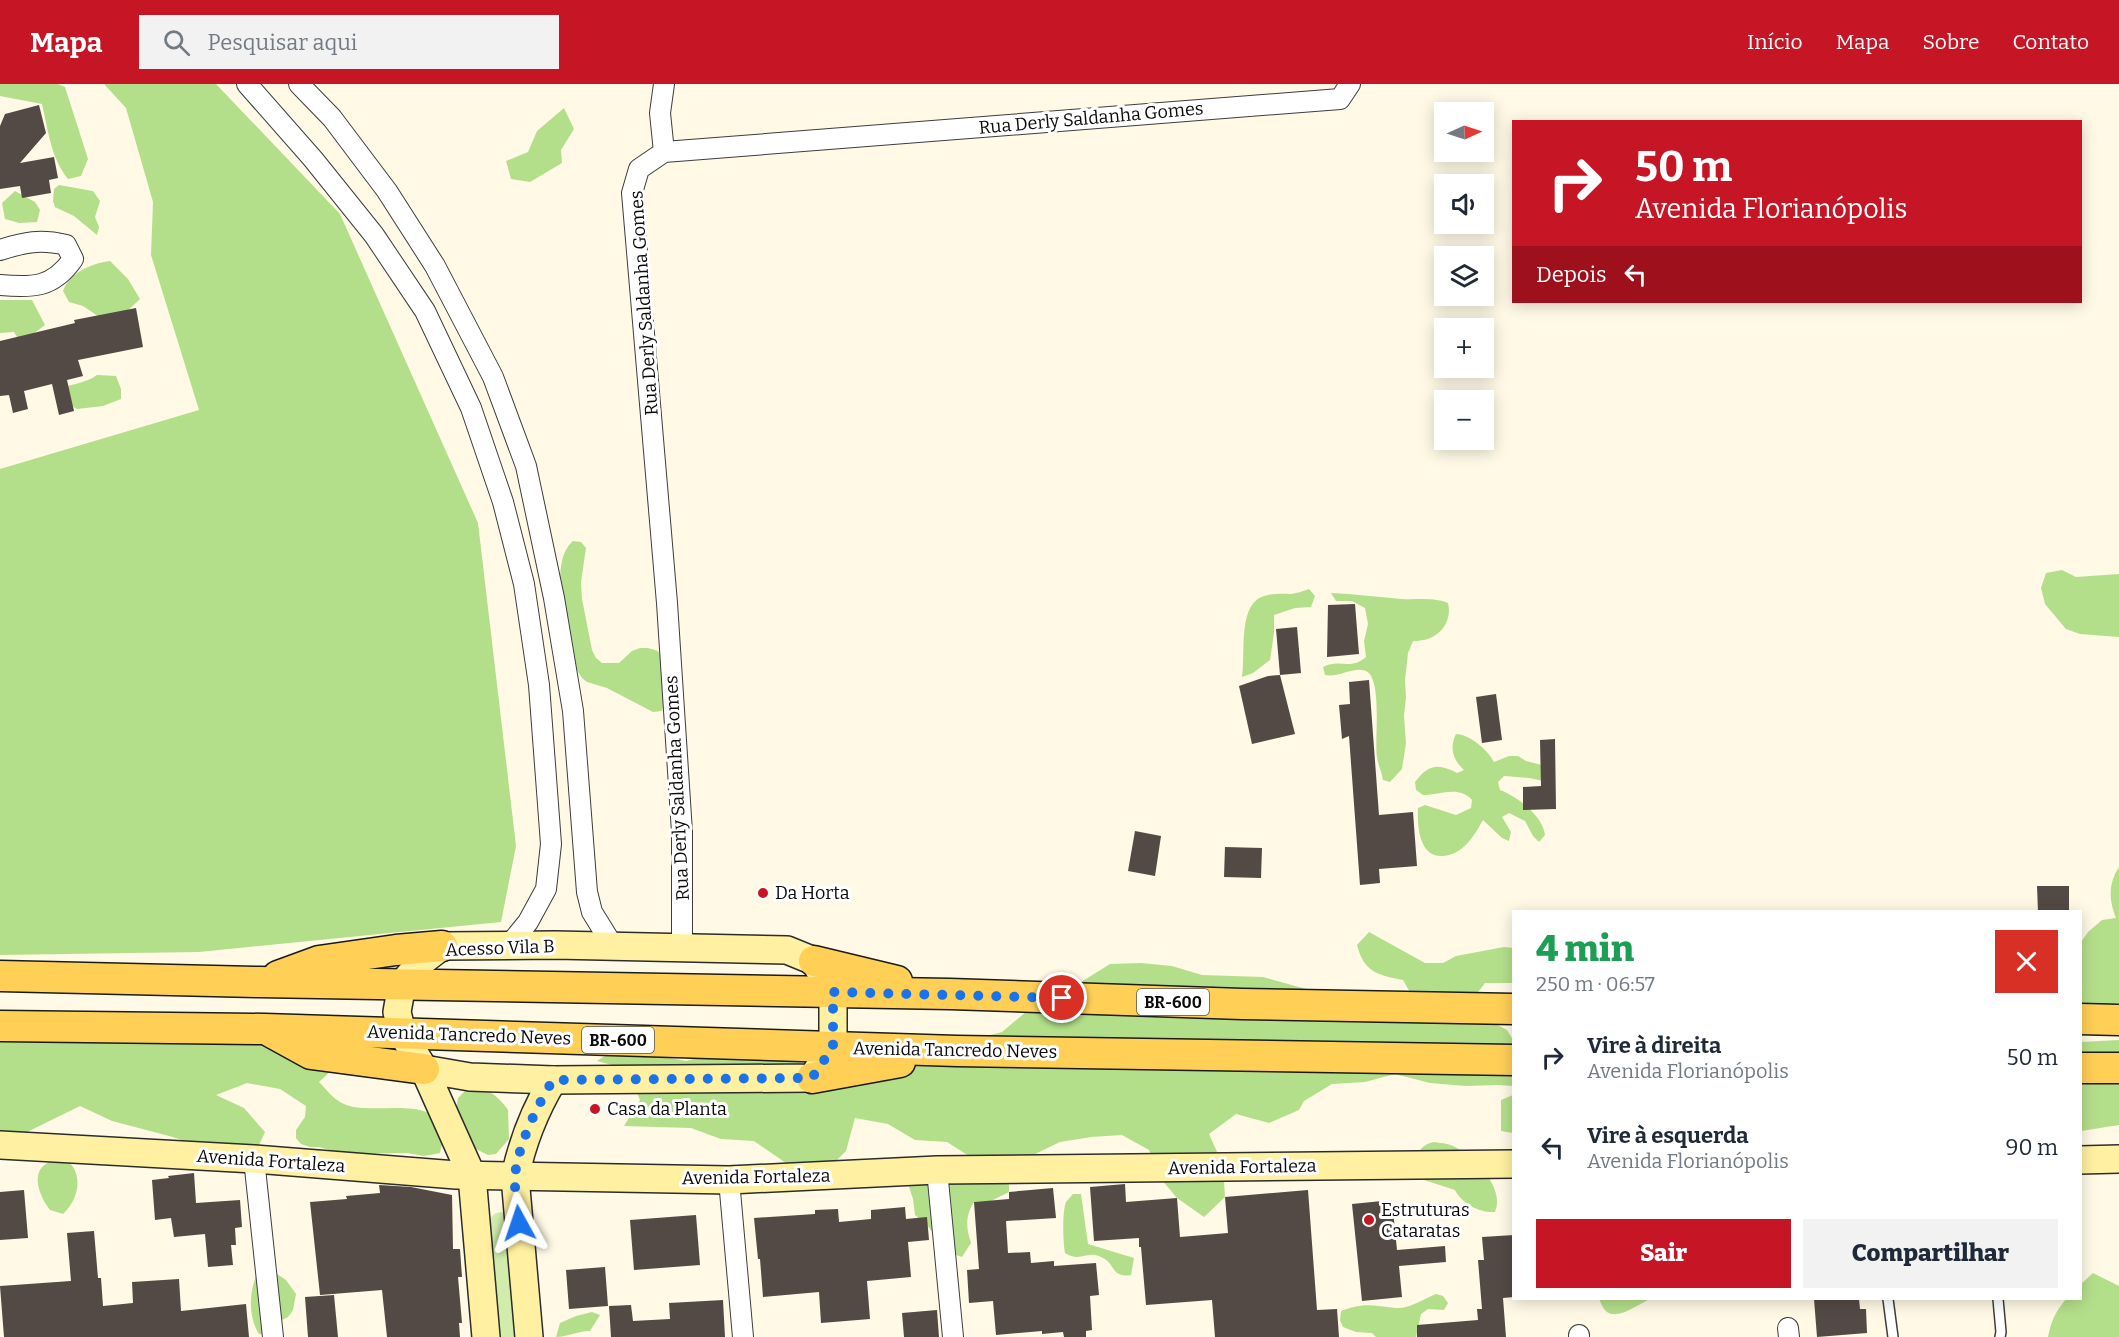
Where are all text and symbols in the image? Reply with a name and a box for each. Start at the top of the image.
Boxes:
search box [139,15,559,69]
text: Mapa [30,26,103,59]
icon: search [160,26,193,59]
text: Pesquisar aqui [208,29,357,56]
text: Início [1747,29,1803,55]
text: Mapa [1836,29,1890,55]
text: Sobre [1923,29,1979,55]
text: Contato [2012,29,2089,55]
street label: Rua Derly Saldanha Gomes [978,97,1204,139]
north arrow [1434,102,1494,162]
map controls [1434,102,1494,450]
text: 50 m [1635,142,1732,192]
icon: right [1536,144,1614,222]
button: sound [1434,174,1494,234]
street label: Rua Derly Saldanha Gomes [625,190,663,416]
text: Avenida Florianópolis [1635,193,1907,225]
button: layers [1434,246,1494,306]
icon: left [1619,258,1652,291]
text: Depois [1536,261,1607,288]
button: + [1434,318,1494,378]
button: − [1434,390,1494,450]
street label: Rua Derly Saldanha Gomes [660,675,694,901]
place label: Da Horta [775,882,850,904]
marker: Da Horta [756,886,770,900]
text: 4 min [1536,927,1634,971]
button: close [1995,930,2058,993]
street label: Acesso Vila B [445,935,555,961]
pin [1036,972,1087,1023]
text: 250 m · 06:57 [1536,972,1655,996]
icon: arrive [1045,981,1078,1014]
road number: BR-600 [1137,989,1209,1015]
street label: Avenida Tancredo Neves [367,1020,571,1050]
road number: BR-600 [582,1027,654,1053]
text: Vire à direita [1587,1032,1721,1059]
street label: Avenida Tancredo Neves [853,1037,1057,1063]
icon: right [1536,1041,1569,1074]
text: 50 m [2007,1044,2058,1071]
text: Avenida Florianópolis [1587,1059,1789,1083]
place label: Casa da Planta [607,1098,727,1120]
marker: Casa da Planta [588,1102,602,1116]
text: Vire à esquerda [1587,1122,1748,1149]
icon: left [1536,1131,1569,1164]
text: 90 m [2006,1134,2058,1161]
street label: Avenida Fortaleza [196,1145,346,1177]
text: Avenida Florianópolis [1587,1149,1789,1173]
street label: Avenida Fortaleza [1167,1155,1317,1179]
street label: Avenida Fortaleza [681,1165,831,1189]
position arrow [487,1191,551,1255]
place label: Estruturas Cataratas [1381,1199,1470,1242]
marker: Estruturas Cataratas [1362,1213,1376,1227]
button: Sair [1536,1219,1791,1288]
button: Compartilhar [1803,1219,2058,1288]

